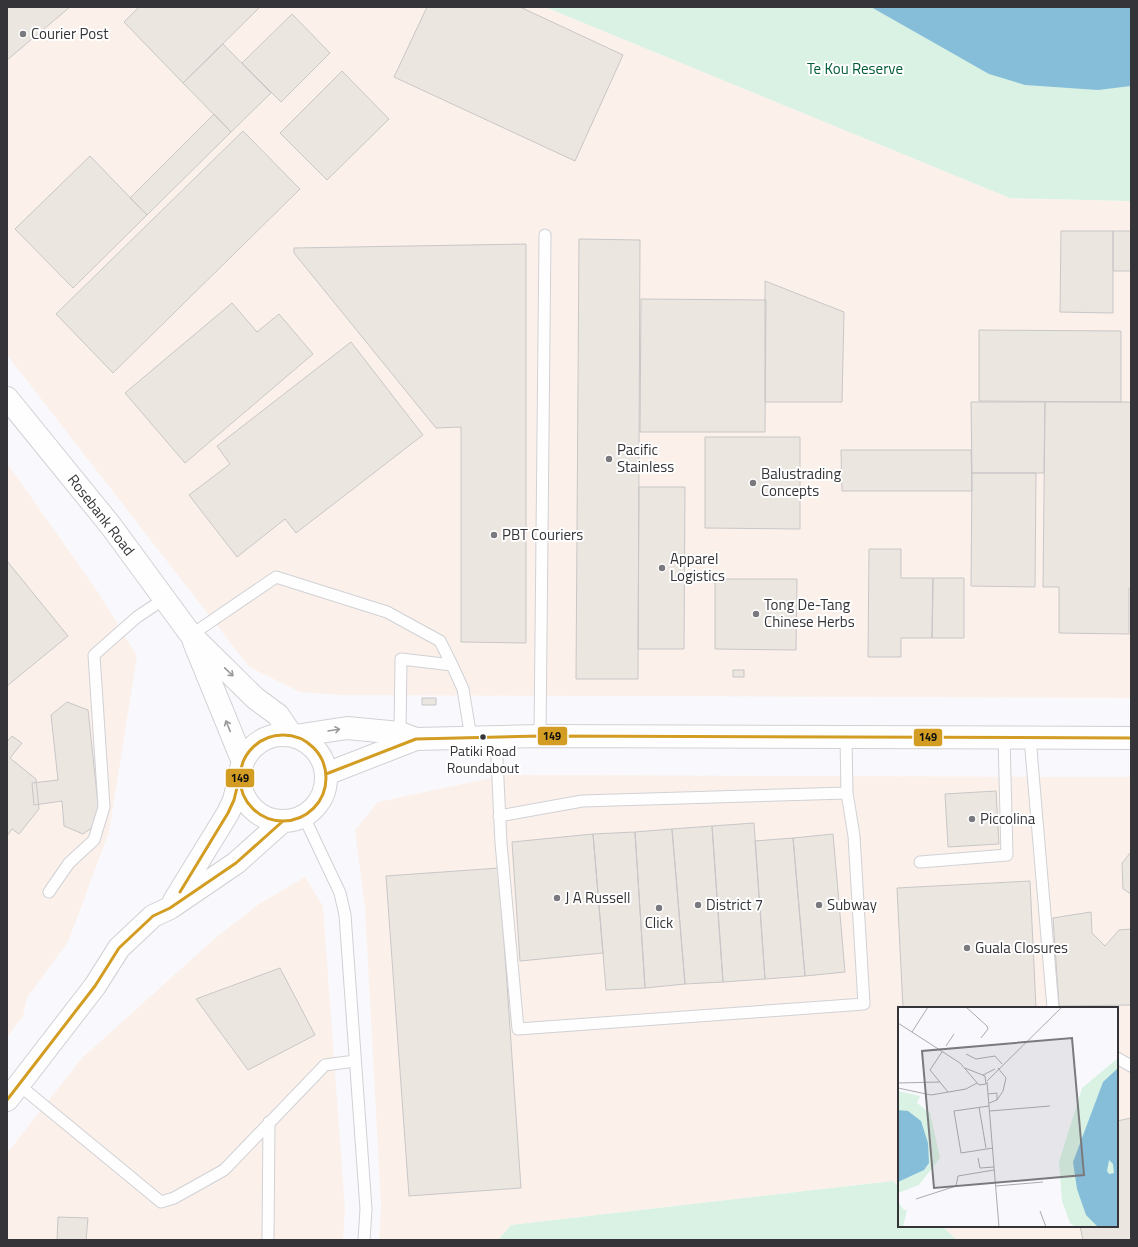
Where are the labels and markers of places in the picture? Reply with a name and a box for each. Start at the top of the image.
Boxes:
place label: Courier Post [31,22,109,45]
marker: Courier Post [18,29,28,39]
place label: Pacific Stainless [617,438,674,478]
marker: Pacific Stainless [604,454,614,464]
place label: Balustrading Concepts [761,462,841,502]
marker: Balustrading Concepts [748,478,758,488]
place label: PBT Couriers [502,523,583,546]
marker: PBT Couriers [489,530,499,540]
place label: Apparel Logistics [670,547,725,587]
marker: Apparel Logistics [657,563,667,573]
place label: Tong De-Tang Chinese Herbs [764,593,855,633]
marker: Tong De-Tang Chinese Herbs [751,609,761,619]
marker: Patiki Road Roundabout [478,732,488,742]
place label: Patiki Road Roundabout [447,740,519,778]
place label: Piccolina [980,807,1036,830]
marker: Piccolina [967,814,977,824]
place label: J A Russell [565,886,631,909]
marker: J A Russell [552,893,562,903]
place label: District 7 [706,893,763,916]
place label: Subway [827,893,877,916]
marker: District 7 [693,900,703,910]
marker: Subway [814,900,824,910]
marker: Click [654,903,664,913]
place label: Click [645,911,673,934]
place label: Guala Closures [975,936,1068,959]
marker: Guala Closures [962,943,972,953]

